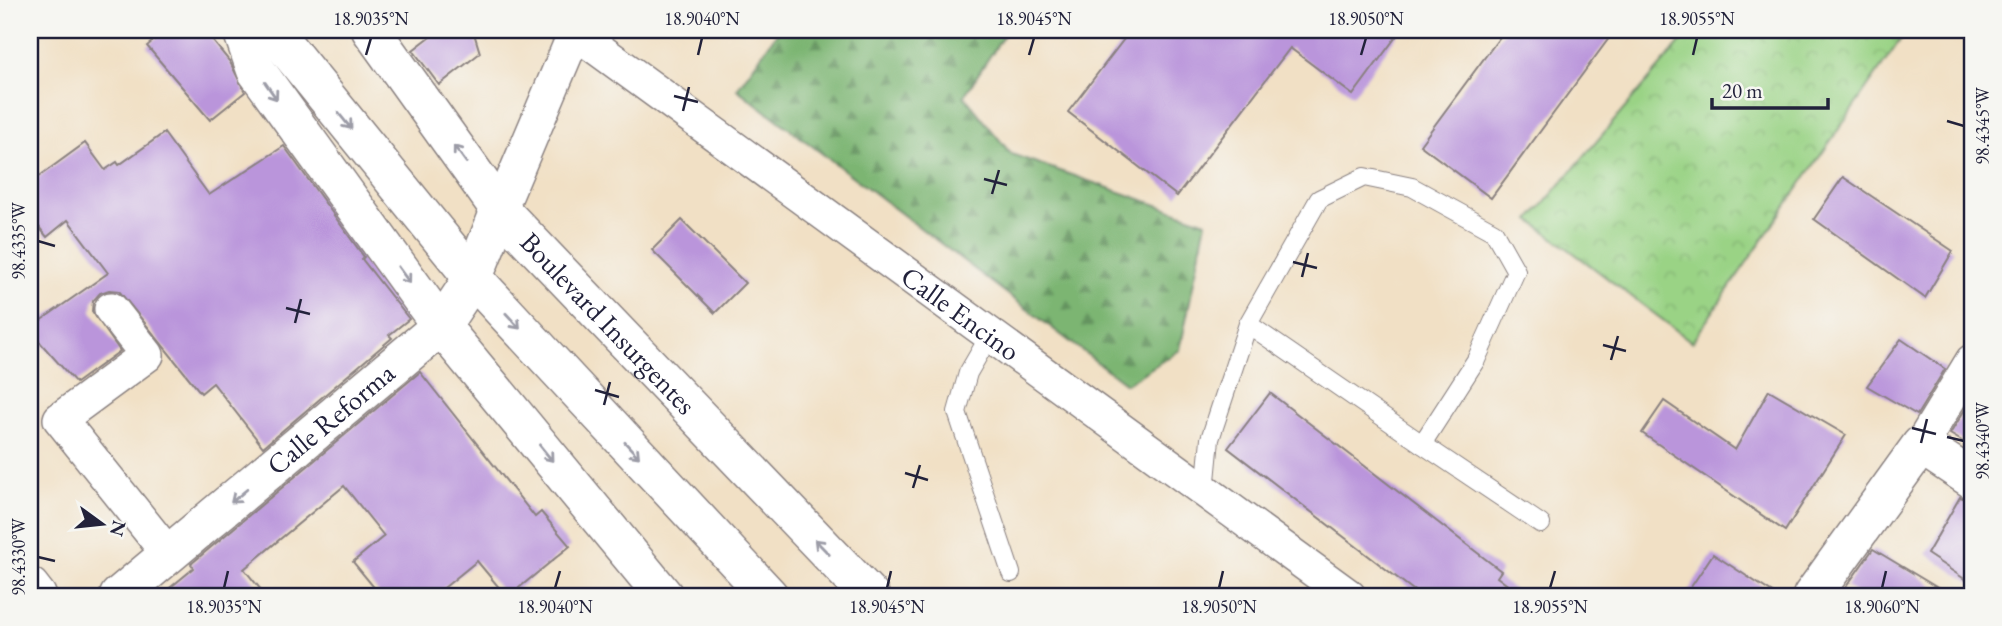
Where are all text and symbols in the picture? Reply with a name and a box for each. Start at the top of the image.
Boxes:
text: 18.9035°N [333,7,409,30]
text: 18.9040°N [664,7,740,30]
text: 18.9045°N [996,7,1072,30]
text: 18.9050°N [1328,7,1404,30]
text: 18.9055°N [1659,7,1735,30]
scale bar [1712,66,1827,110]
text: 20 m [1722,77,1763,104]
one-way arrow [264,81,278,100]
text: 98.4345°W [1971,87,1994,165]
one-way arrow [338,111,353,129]
one-way arrow [453,145,467,164]
text: 98.4335°W [7,202,30,280]
street label: Boulevard Insurgentes [513,224,704,422]
street label: Calle Encino [894,258,1027,369]
one-way arrow [397,265,411,284]
one-way arrow [504,312,521,329]
street label: Calle Reforma [259,354,403,483]
text: 98.4340°W [1971,402,1994,480]
one-way arrow [624,441,640,459]
one-way arrow [538,444,554,462]
one-way arrow [230,488,248,504]
north arrow [66,490,136,560]
text: 98.4330°W [7,518,30,596]
text: N [104,518,132,540]
one-way arrow [814,539,831,556]
text: 18.9035°N [186,595,262,618]
text: 18.9040°N [517,595,593,618]
text: 18.9045°N [849,595,925,618]
text: 18.9050°N [1181,595,1257,618]
text: 18.9055°N [1512,595,1588,618]
text: 18.9060°N [1844,595,1920,618]

